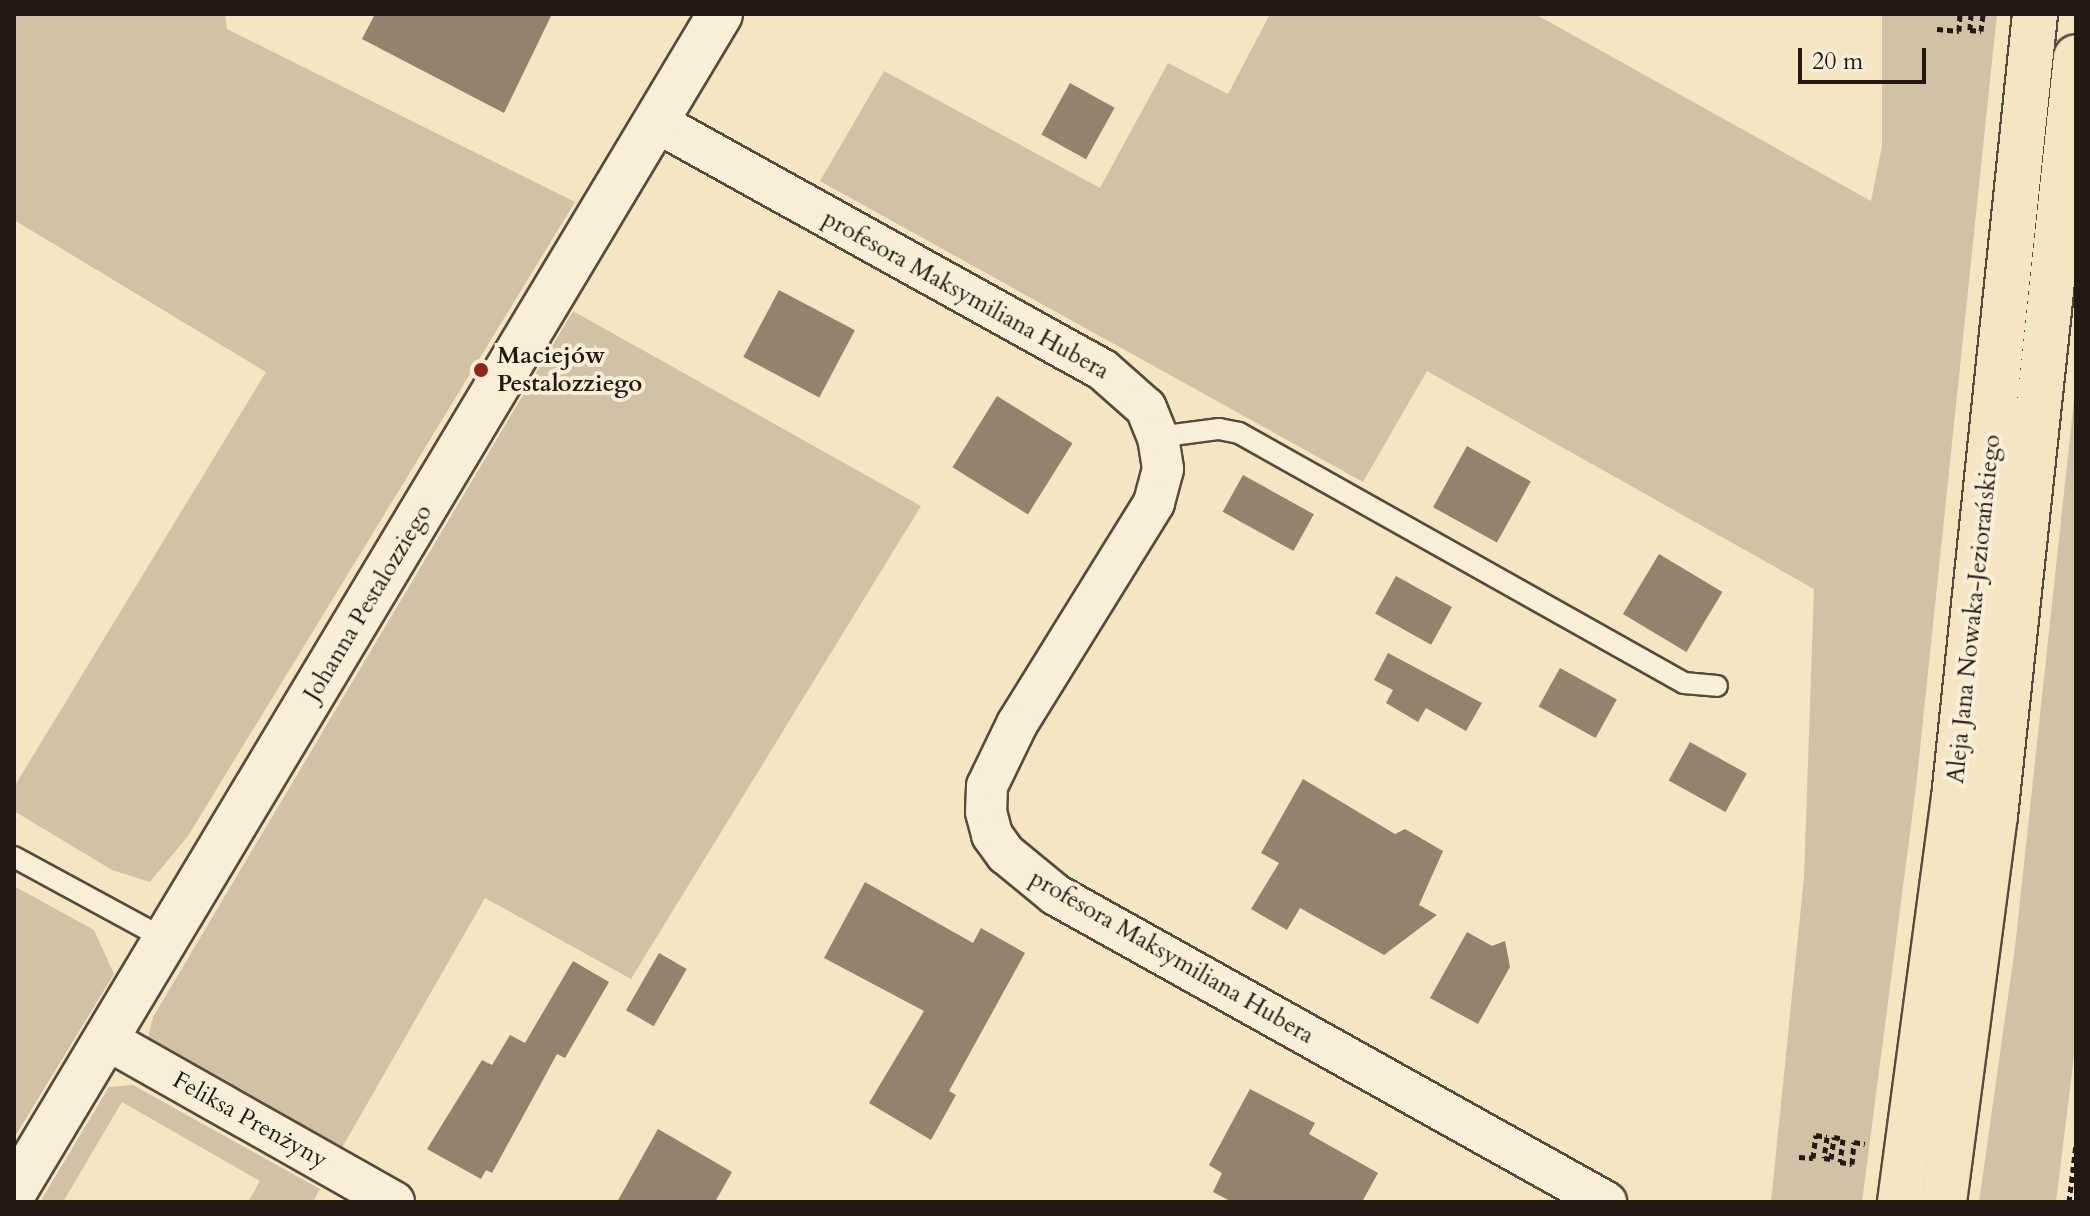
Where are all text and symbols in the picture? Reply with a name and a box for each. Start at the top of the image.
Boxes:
scale bar [1802,32,1930,82]
text: 20 m [1812,45,1863,78]
street label: profesora Maksymiliana Hubera [818,204,1114,386]
place label: Maciejów Pestalozziego [497,342,642,398]
marker: Maciejów Pestalozziego [472,361,490,379]
street label: Aleja Jana Nowaka-Jeziorańskiego [1941,433,2007,785]
street label: Johanna Pestalozziego [298,499,438,707]
street label: profesora Maksymiliana Hubera [1025,864,1319,1050]
street label: Feliksa Prenżyny [168,1066,332,1174]

